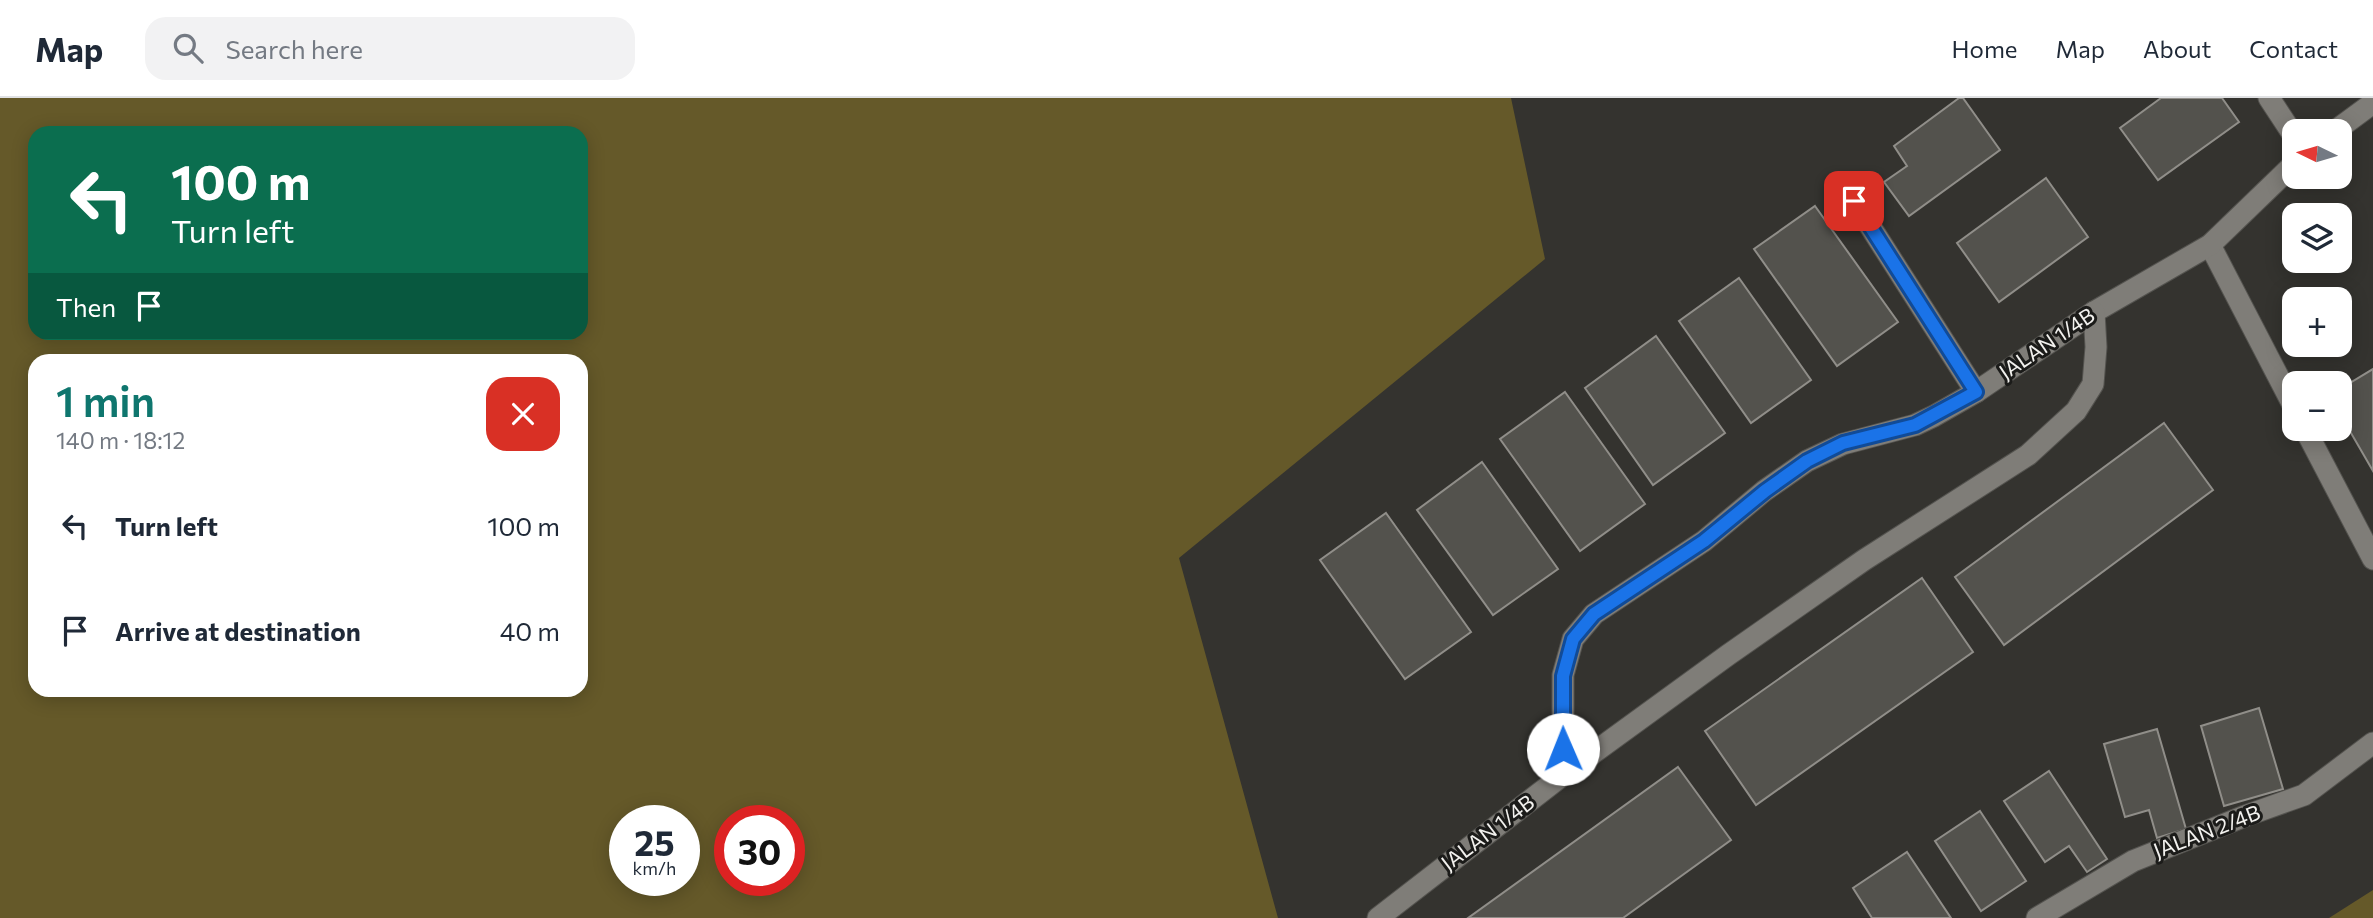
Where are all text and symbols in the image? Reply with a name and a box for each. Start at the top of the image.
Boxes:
search box [145,17,635,80]
text: Map [35,28,103,69]
icon: search [169,29,207,67]
text: Search here [225,33,363,64]
text: Home [1952,34,2018,63]
text: Map [2056,34,2105,63]
text: About [2143,34,2211,63]
text: Contact [2249,34,2338,63]
north arrow [2282,119,2352,189]
map controls [2282,119,2352,441]
text: 100 m [171,150,310,210]
icon: left [56,154,147,245]
pin [1824,171,1884,231]
icon: arrive [1835,182,1873,220]
button: layers [2282,203,2352,273]
text: Turn left [171,210,295,250]
icon: arrive [130,287,168,325]
button: + [2282,287,2352,357]
text: Then [56,291,116,322]
street label: JALAN 1/4B [1994,302,2099,384]
button: − [2282,371,2352,441]
text: 1 min [56,374,155,426]
button: close [486,377,560,451]
text: 140 m · 18:12 [56,426,185,454]
icon: left [56,507,94,545]
text: Turn left [115,510,218,541]
text: 100 m [487,510,560,541]
icon: arrive [56,612,94,650]
text: Arrive at destination [115,615,361,646]
text: 40 m [500,615,560,646]
position arrow [1526,712,1600,786]
street label: JALAN 1/4B [1436,789,1538,875]
street label: JALAN 2/4B [2149,799,2263,862]
speed limit sign: 30 [714,805,805,896]
text: 25 [634,820,675,863]
text: km/h [633,857,676,879]

